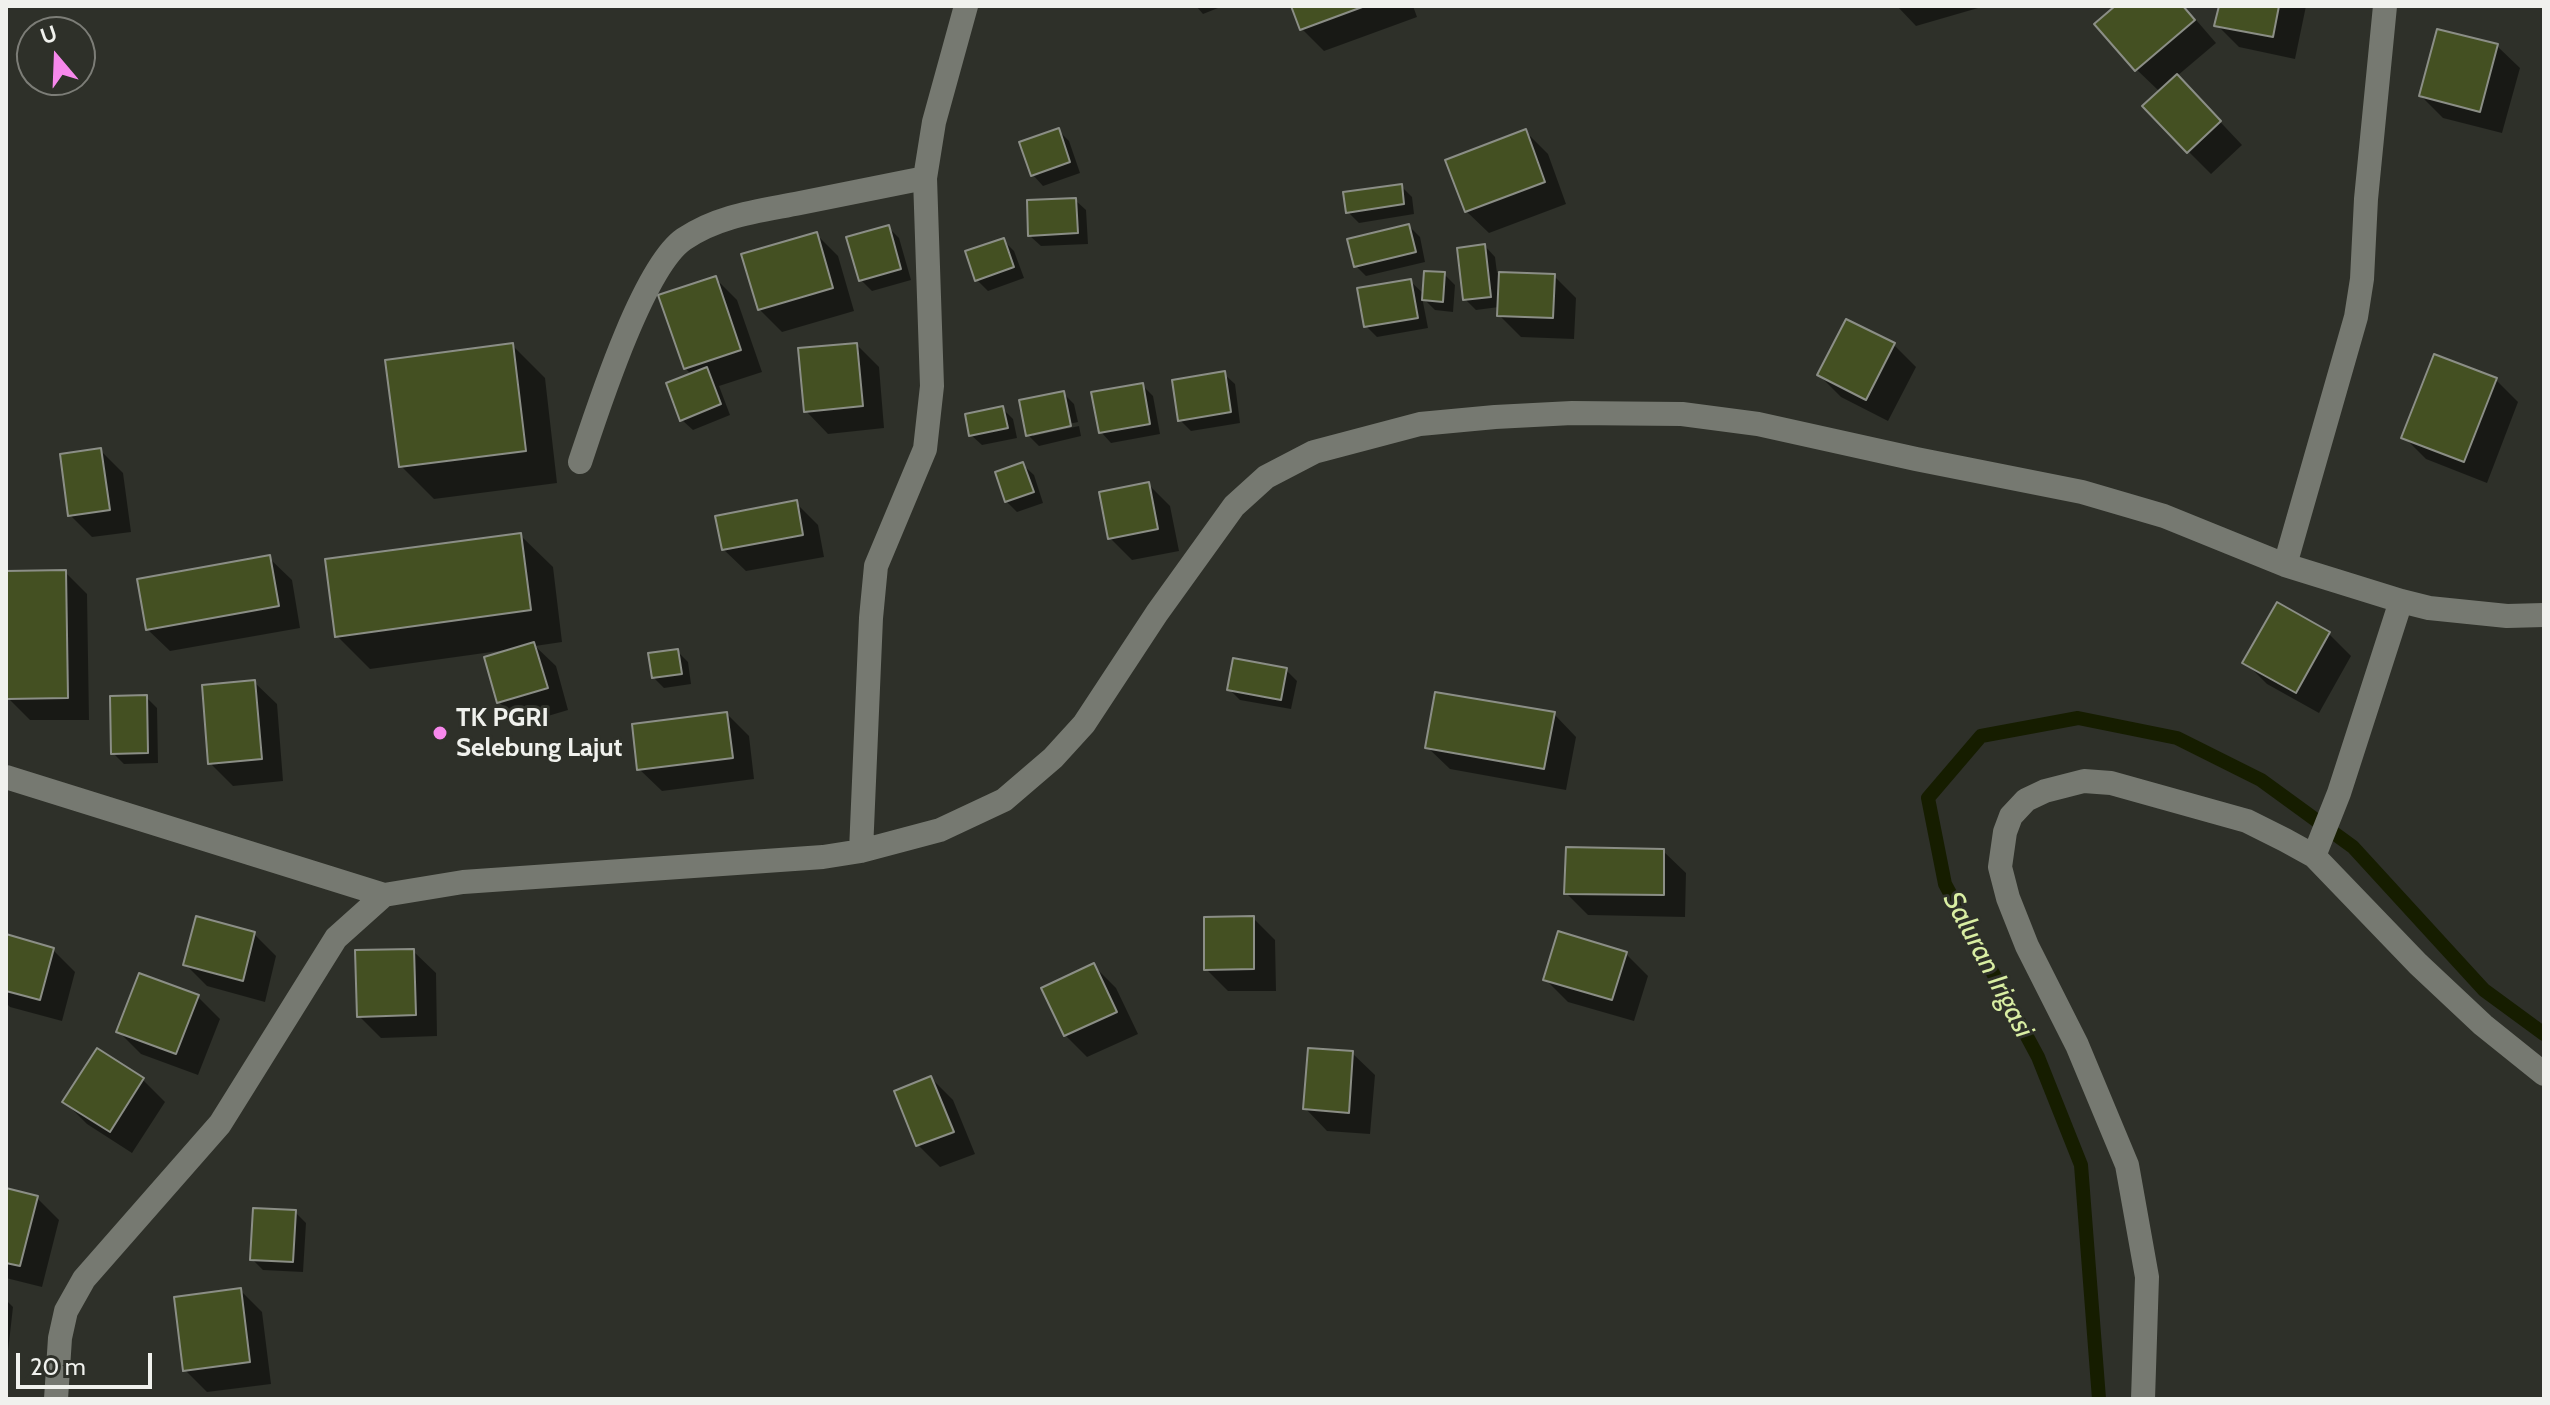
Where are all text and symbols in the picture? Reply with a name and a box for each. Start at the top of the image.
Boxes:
north arrow [16,16,96,96]
text: U [37,19,61,50]
place label: TK PGRI Selebung Lajut [456,702,622,764]
marker: TK PGRI Selebung Lajut [431,724,449,742]
water label: Saluran Irigasi [1936,886,2040,1044]
scale bar [20,1337,156,1387]
text: 20 m [30,1352,86,1381]

